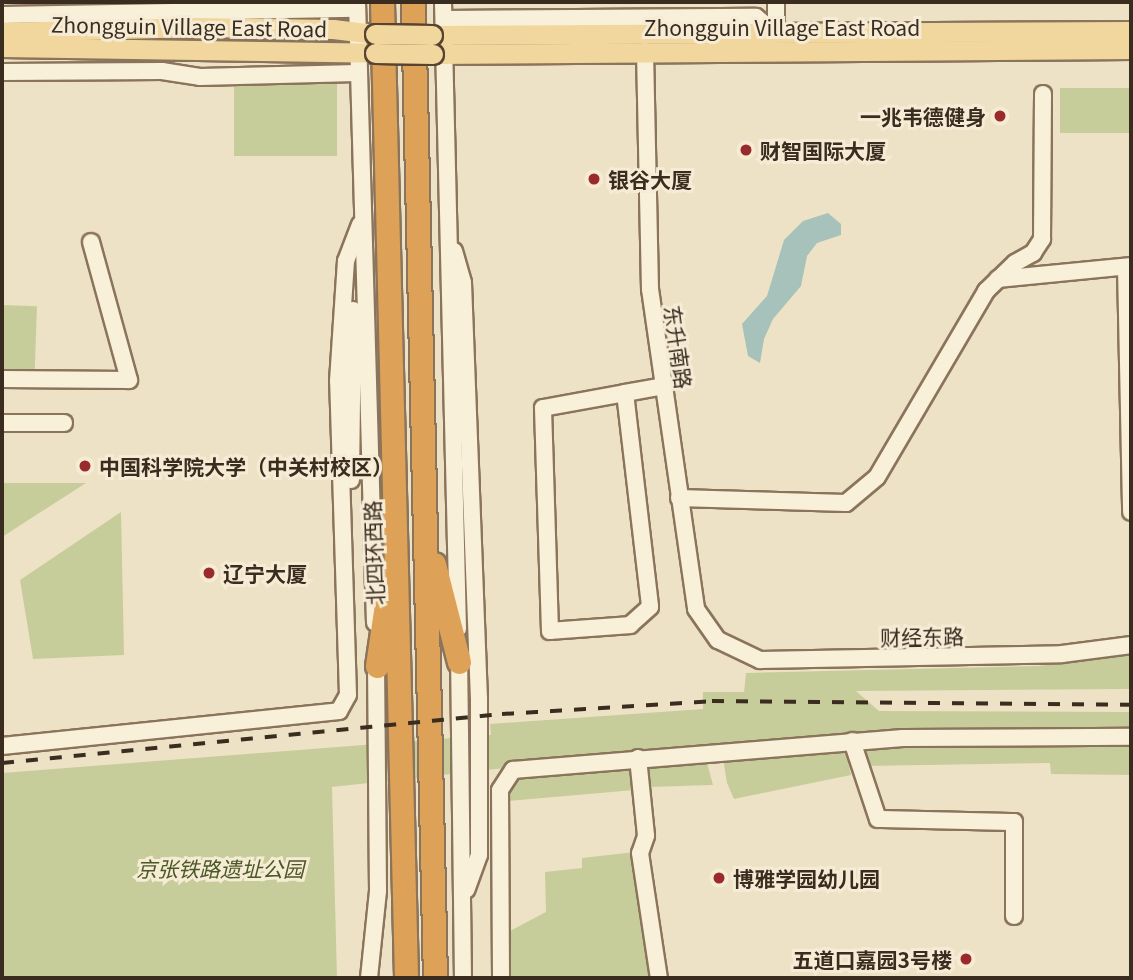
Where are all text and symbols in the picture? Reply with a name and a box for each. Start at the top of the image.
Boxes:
street label: Zhongguin Village East Road [51,11,327,41]
street label: Zhongguin Village East Road [644,14,920,40]
place label: 一兆韦德健身 [860,103,986,129]
marker: 一兆韦德健身 [992,108,1008,124]
place label: 财智国际大厦 [760,137,886,163]
marker: 财智国际大厦 [738,142,754,158]
place label: 银谷大厦 [608,166,692,192]
marker: 银谷大厦 [586,171,602,187]
street label: 东升南路 [661,304,697,390]
place label: 中国科学院大学（中关村校区） [99,453,393,479]
marker: 中国科学院大学（中关村校区） [77,458,93,474]
street label: 北四环西路 [359,500,387,606]
place label: 辽宁大厦 [223,560,307,586]
marker: 辽宁大厦 [201,565,217,581]
street label: 财经东路 [880,623,964,649]
park label: 京张铁路遗址公园 [136,855,304,881]
place label: 博雅学园幼儿园 [733,865,880,891]
marker: 博雅学园幼儿园 [711,870,727,886]
place label: 五道口嘉园3号楼 [793,946,952,972]
marker: 五道口嘉园3号楼 [958,951,974,967]

